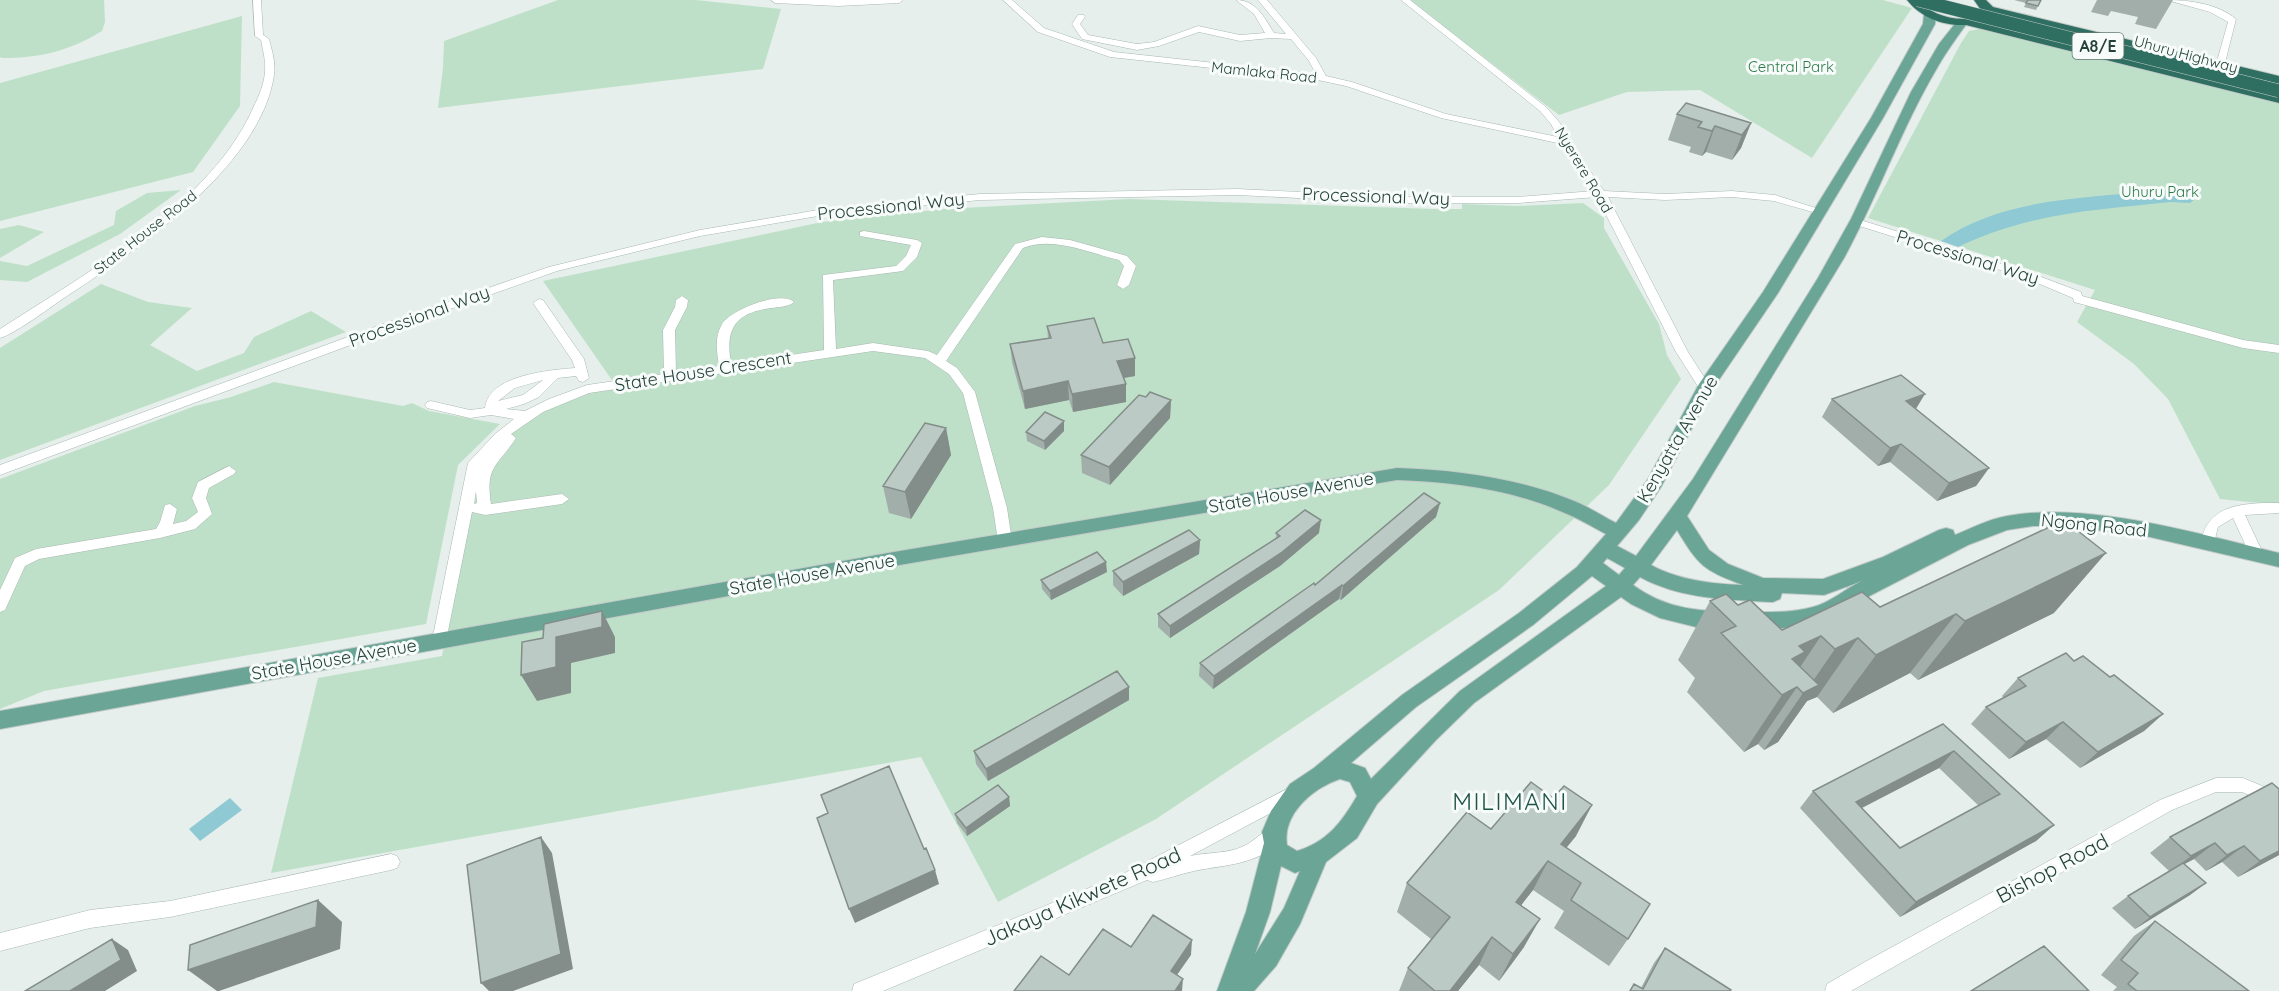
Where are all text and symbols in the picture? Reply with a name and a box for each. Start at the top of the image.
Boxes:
street label: Uhuru Highway [2132,31,2240,77]
road number: A8/E [2072,33,2124,59]
street label: Mamlaka Road [1210,57,1318,87]
park label: Central Park [1748,57,1834,76]
street label: Nyerere Road [1551,124,1617,216]
street label: Processional Way [1302,182,1450,210]
park label: Uhuru Park [2121,182,2199,201]
street label: State House Road [90,186,200,278]
street label: Processional Way [816,187,966,225]
street label: Processional Way [1894,224,2042,290]
street label: Processional Way [346,280,492,352]
street label: State House Crescent [613,346,793,396]
street label: Kenyatta Avenue [1631,371,1723,507]
street label: State House Avenue [1207,466,1375,518]
street label: Ngong Road [2040,508,2148,542]
street label: State House Avenue [728,548,896,600]
street label: State House Avenue [250,633,418,685]
district label: MILIMANI [1452,786,1568,816]
street label: Bishop Road [1992,828,2112,908]
street label: Jakaya Kikwete Road [979,841,1185,951]

